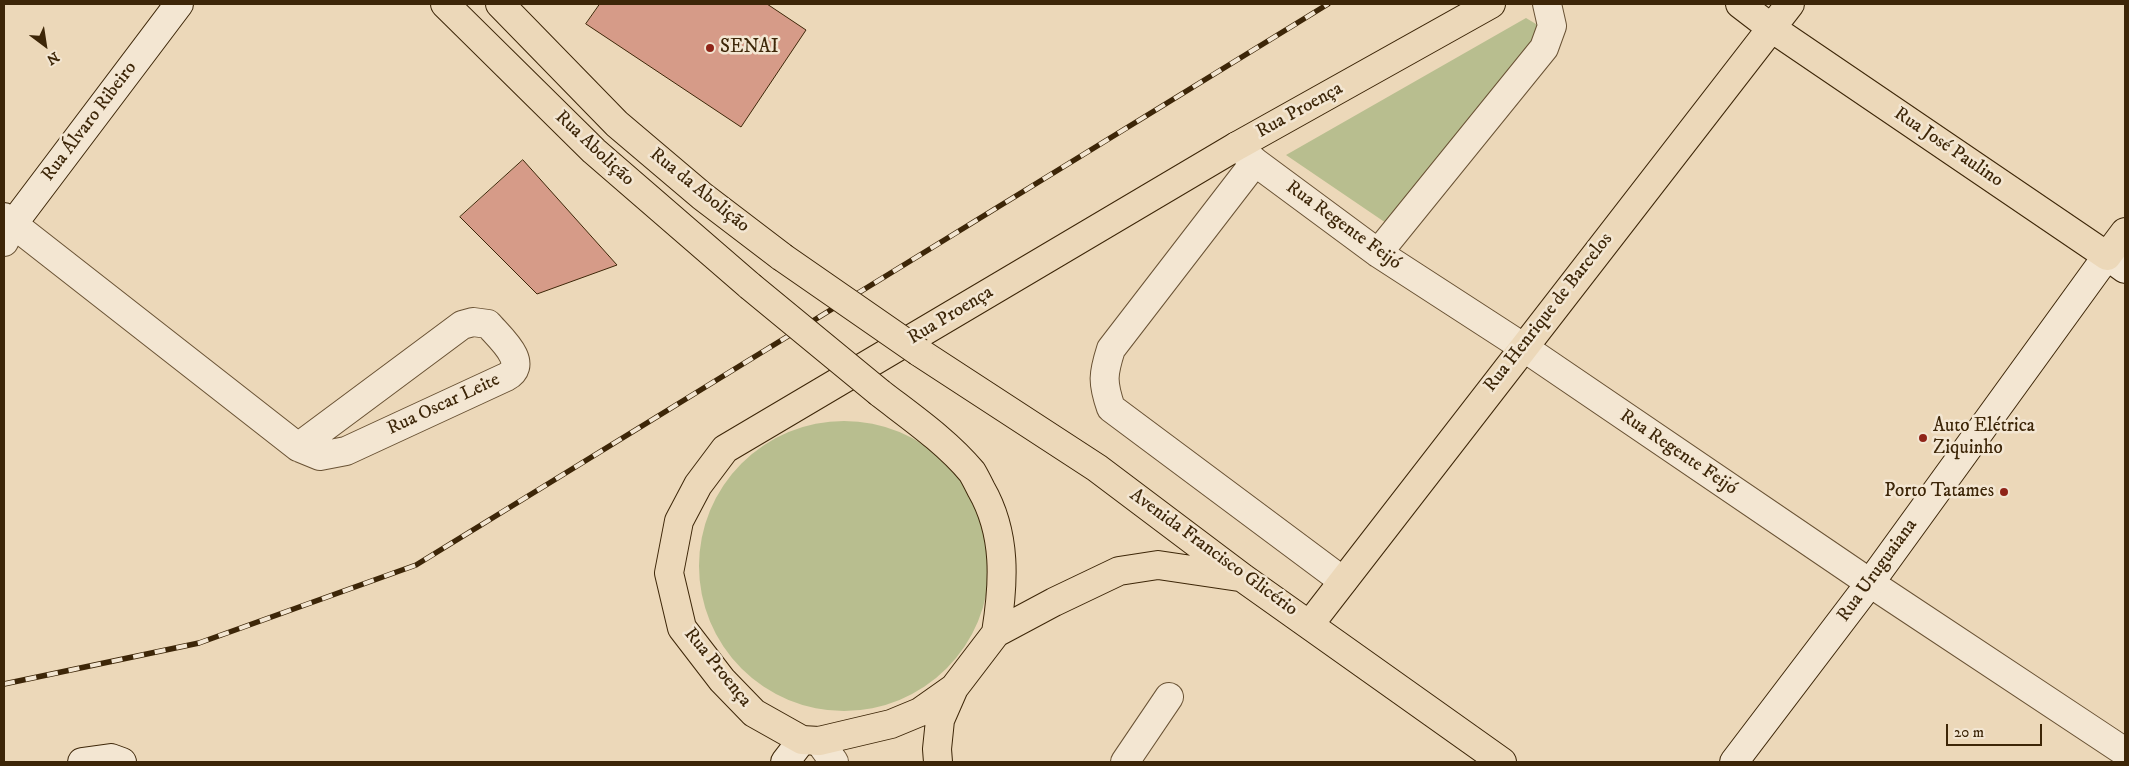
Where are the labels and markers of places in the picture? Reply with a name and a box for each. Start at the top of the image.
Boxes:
place label: SENAI [720,37,779,59]
marker: SENAI [704,42,716,54]
place label: Auto Elétrica Ziquinho [1933,416,2035,460]
marker: Auto Elétrica Ziquinho [1917,432,1929,444]
place label: Porto Tatames [1884,481,1994,503]
marker: Porto Tatames [1998,486,2010,498]

